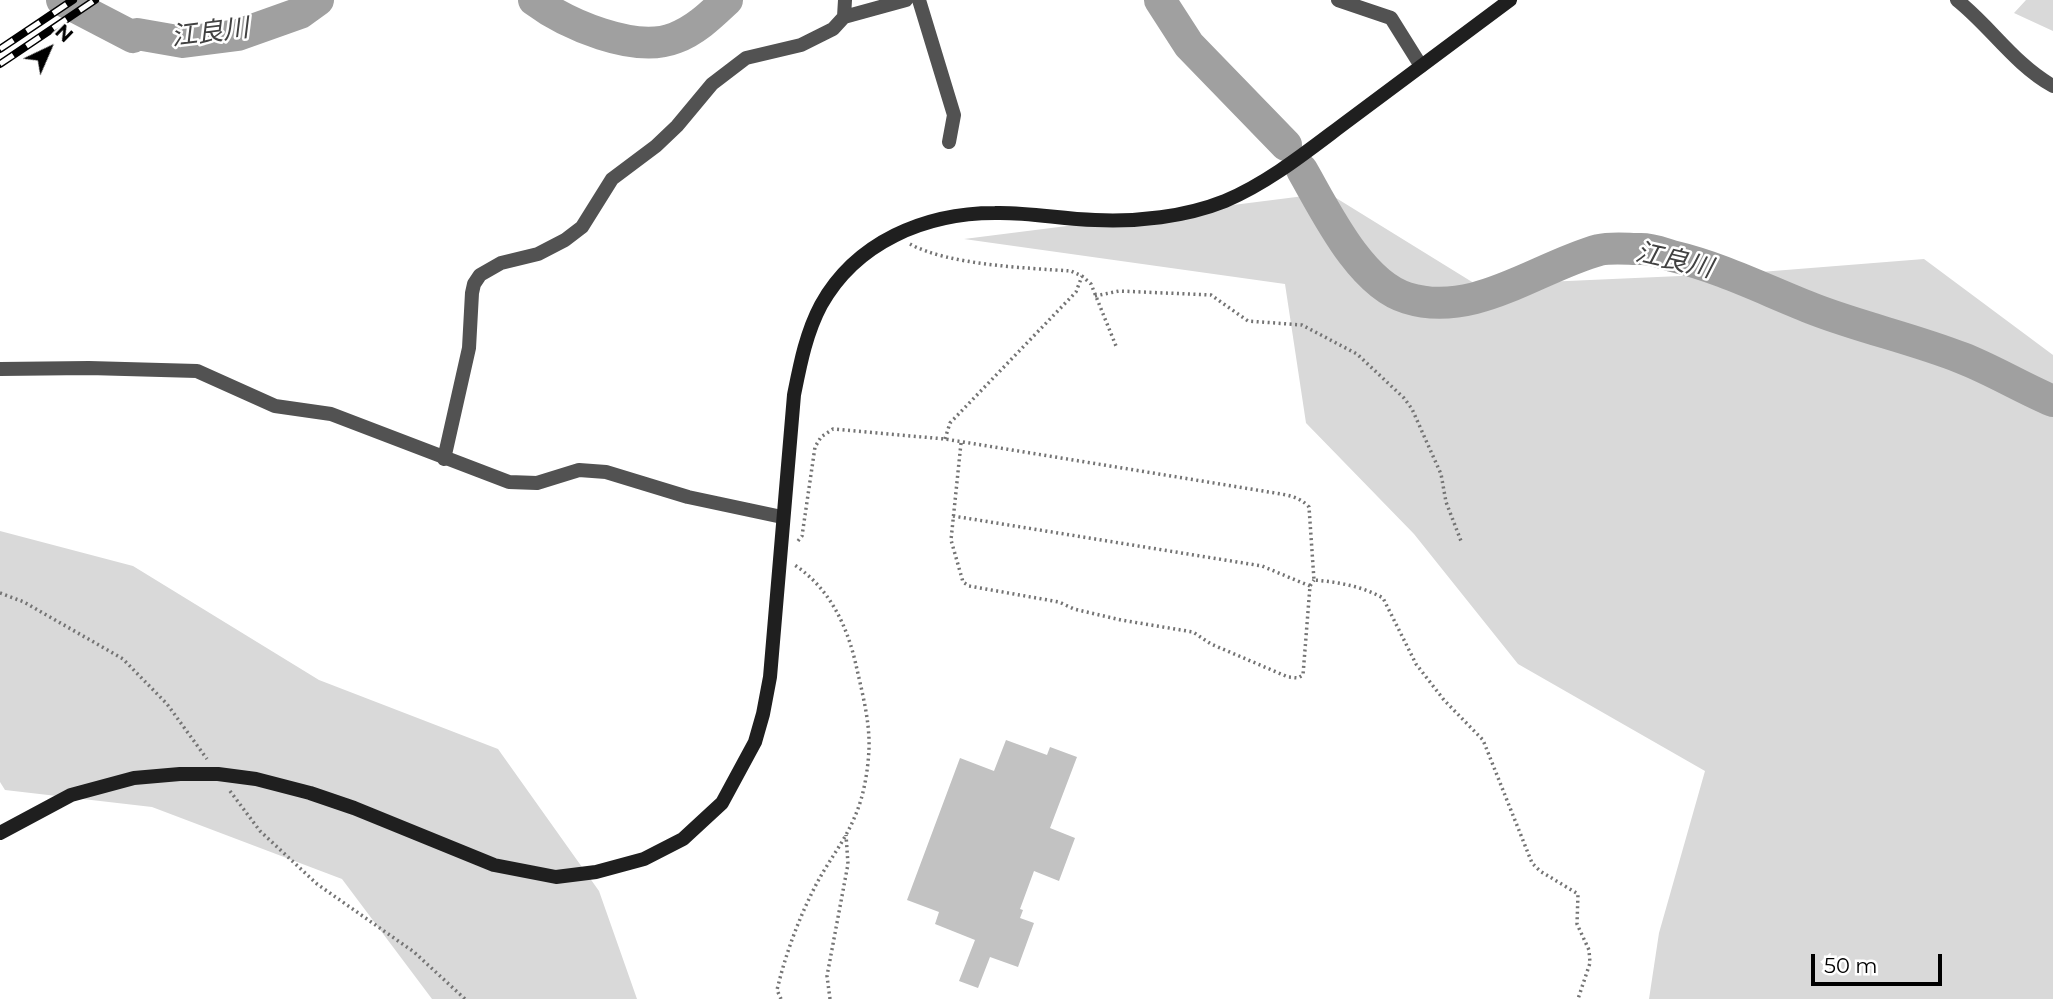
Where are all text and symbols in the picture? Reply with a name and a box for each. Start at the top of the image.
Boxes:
water label: 江良川 [169,13,251,53]
north arrow [14,14,84,84]
text: N [50,20,77,47]
water label: 江良川 [1632,237,1716,285]
scale bar [1815,940,1946,984]
text: 50 m [1824,953,1878,978]

